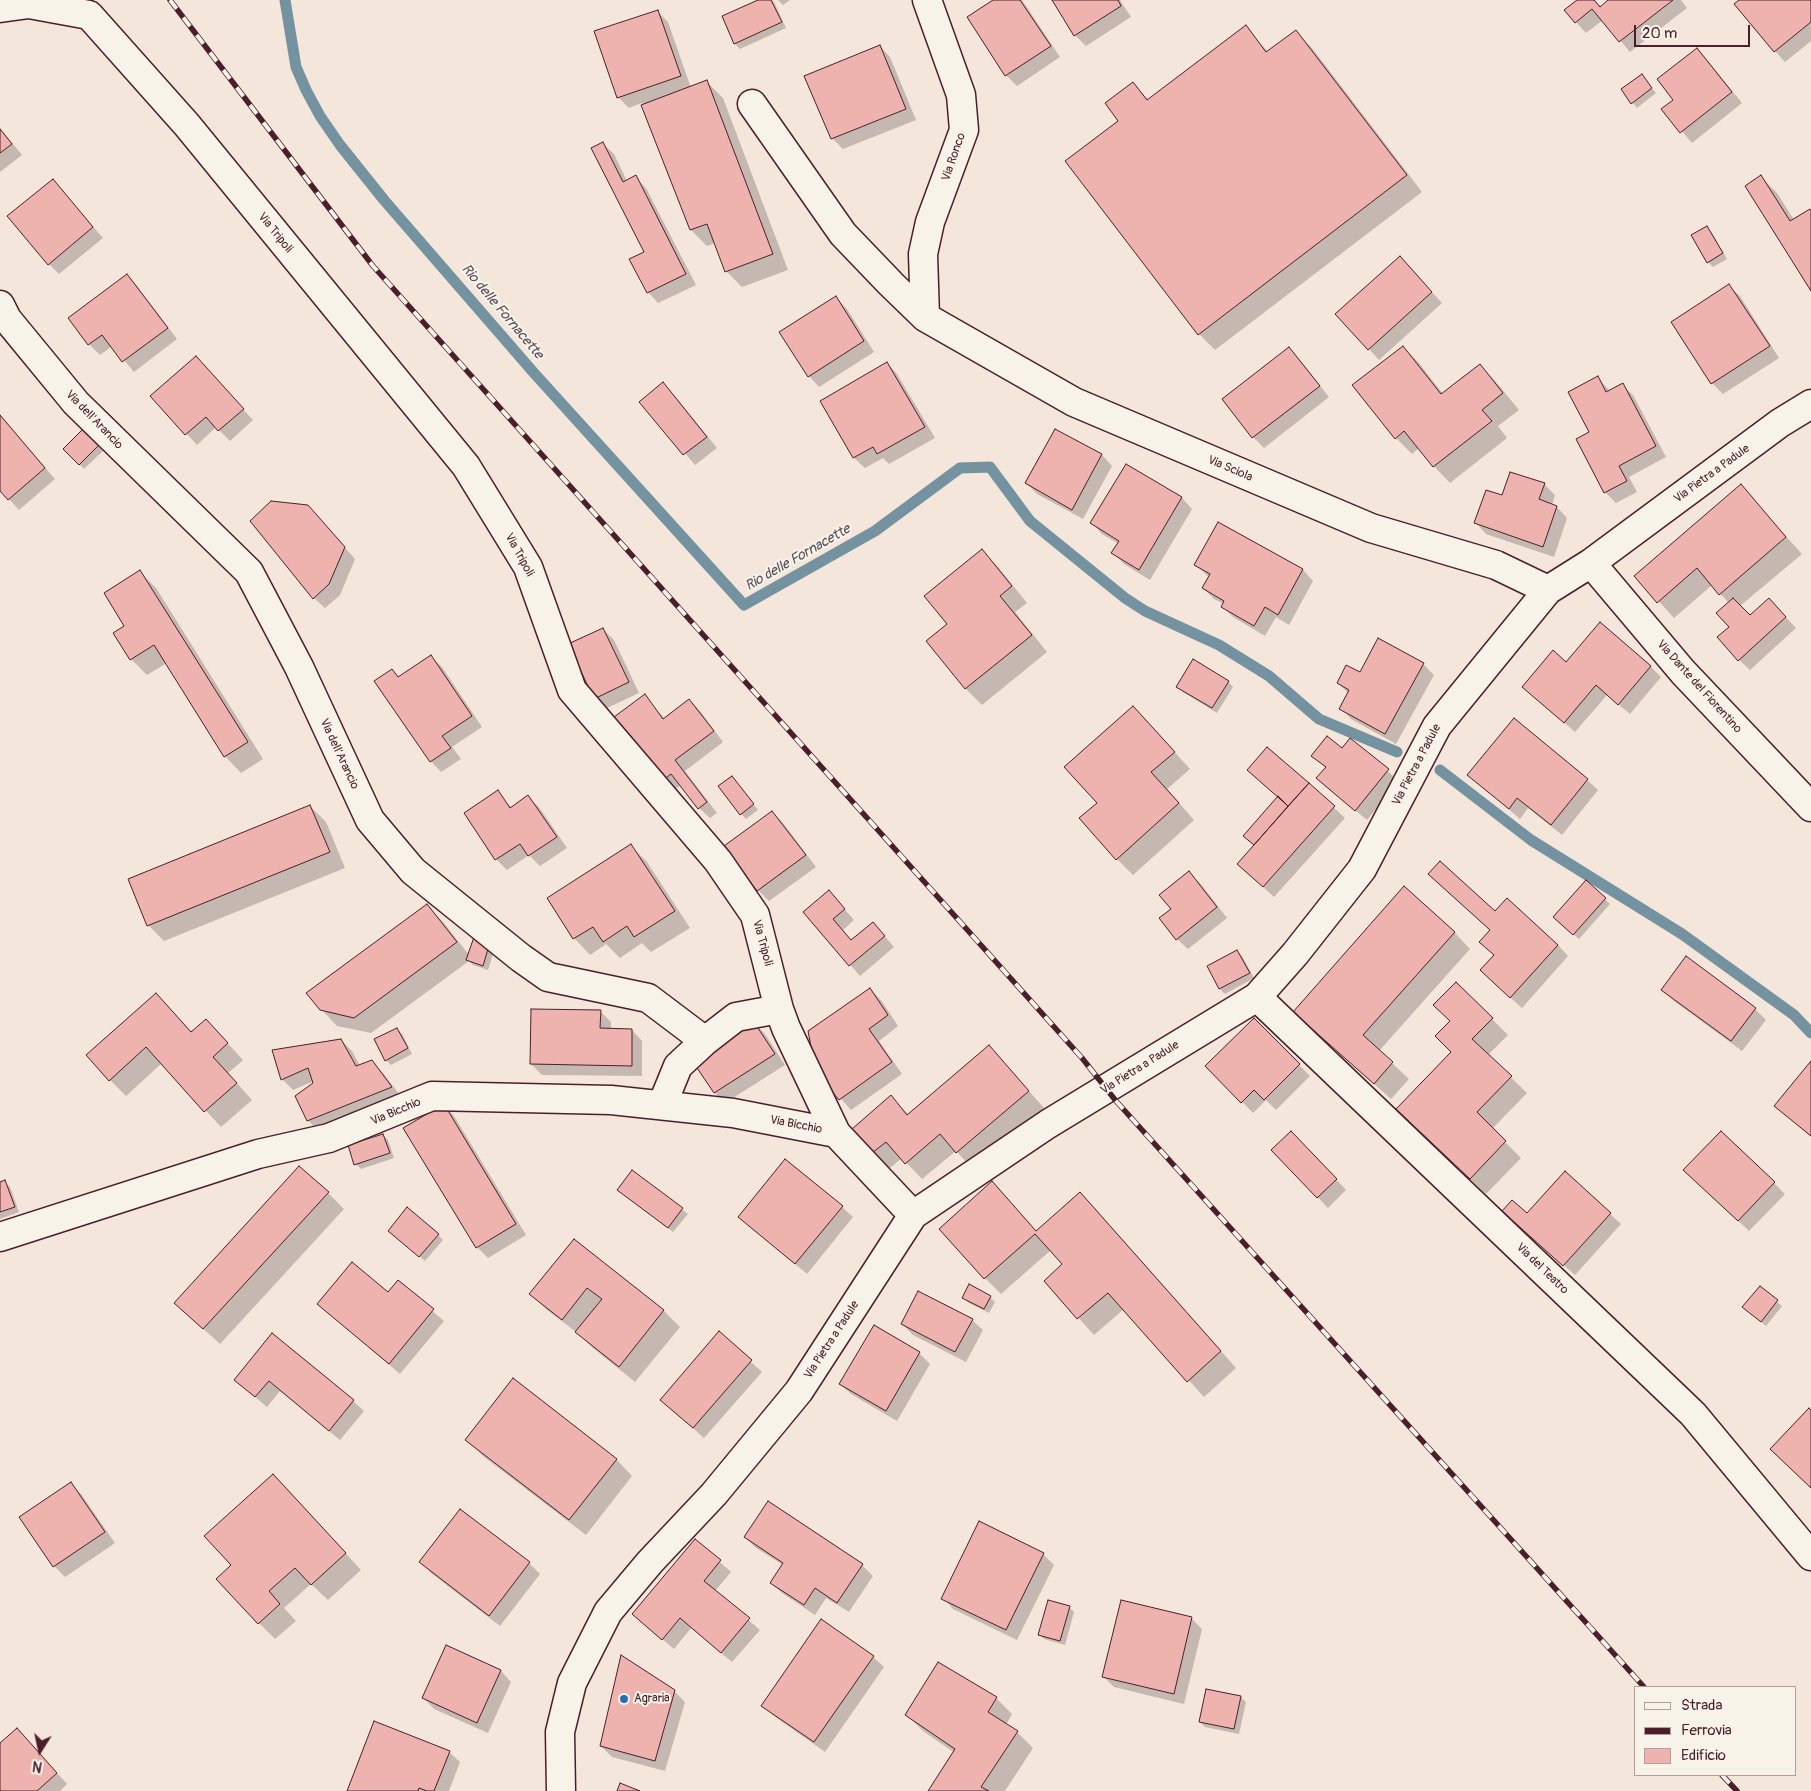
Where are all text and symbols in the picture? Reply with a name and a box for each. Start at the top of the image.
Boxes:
scale bar [1636,15,1752,47]
text: 20 m [1642,24,1677,43]
street label: Via Ronco [939,131,969,183]
street label: Via Tripoli [255,210,295,256]
water label: Rio delle Fornacette [457,261,547,363]
street label: Via dell'Arancio [62,388,126,452]
street label: Via Pietra a Padule [1671,442,1753,506]
street label: Via Sciola [1205,453,1255,485]
water label: Rio delle Fornacette [742,521,854,595]
street label: Via Tripoli [501,531,537,579]
street label: Via Dante del Fiorentino [1653,638,1745,736]
street label: Via dell'Arancio [316,716,362,792]
street label: Via Pietra a Padule [1389,722,1445,808]
street label: Via Tripoli [749,918,775,968]
street label: Via Pietra a Padule [1098,1038,1182,1098]
street label: Via Bicchio [369,1095,423,1129]
street label: Via Bicchio [769,1113,823,1137]
street label: Via del Teatro [1513,1240,1571,1298]
street label: Via Pietra a Padule [801,1298,863,1382]
legend [1634,1686,1796,1776]
place label: Agraria [634,1692,670,1706]
marker: Agraria [618,1693,630,1705]
text: Strada [1681,1696,1722,1715]
text: Ferrovia [1681,1721,1732,1740]
north arrow [15,1726,65,1776]
text: Edificio [1681,1746,1726,1765]
text: N [31,1757,43,1775]

